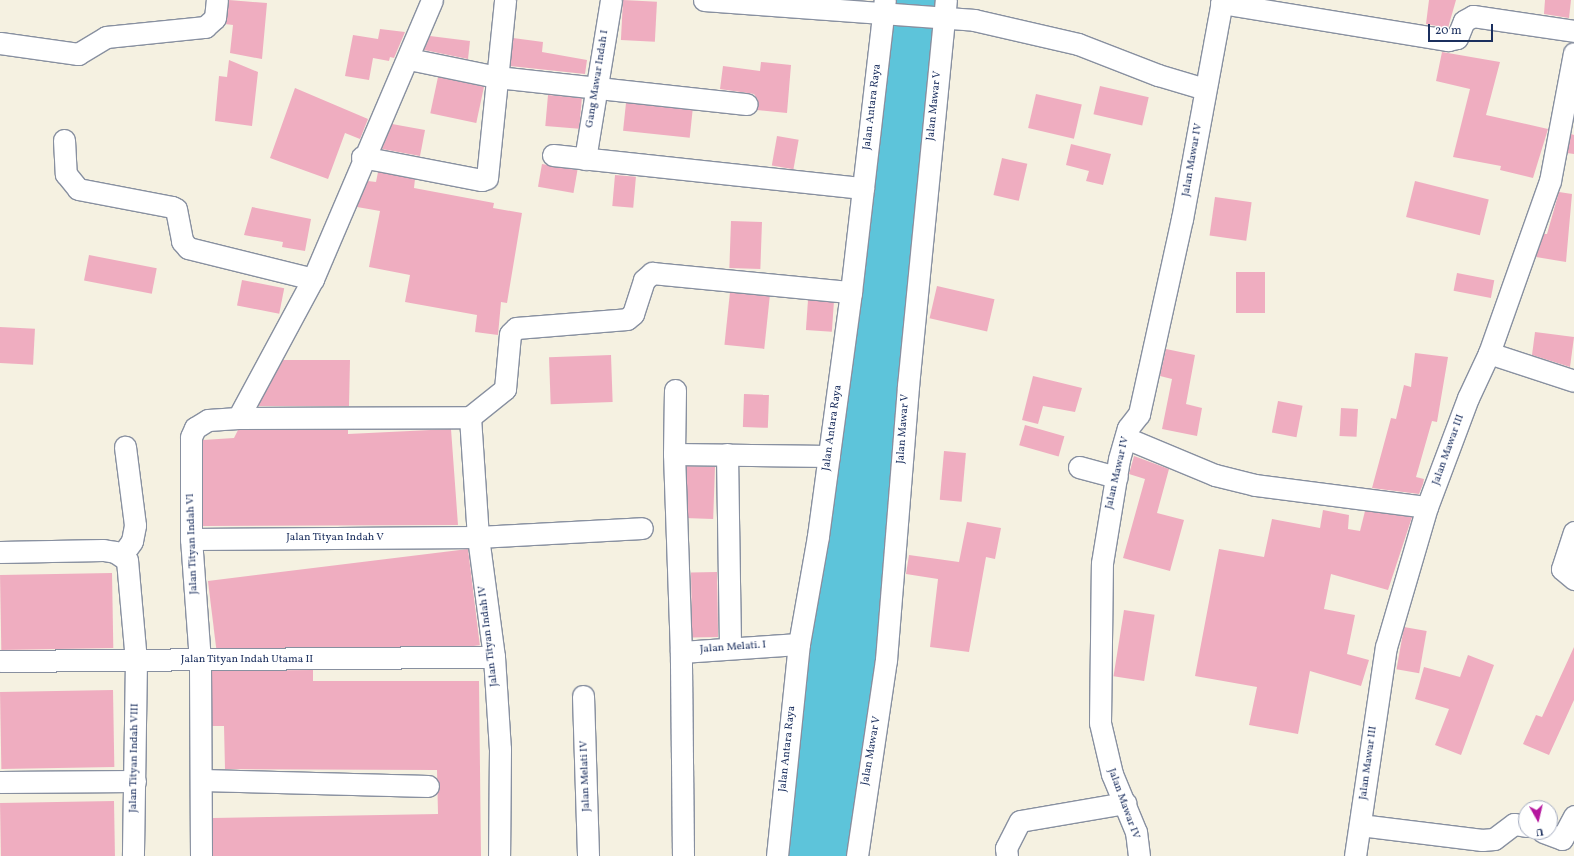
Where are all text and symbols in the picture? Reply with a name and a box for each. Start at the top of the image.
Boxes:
scale bar [1430,16,1495,42]
text: 20 m [1435,23,1462,39]
street label: Gang Mawar Indah I [584,29,612,129]
street label: Jalan Antara Raya [861,63,885,151]
street label: Jalan Mawar V [925,70,945,142]
street label: Jalan Mawar IV [1180,122,1206,198]
street label: Jalan Antara Raya [820,384,846,472]
street label: Jalan Mawar V [895,393,913,465]
street label: Jalan Mawar III [1430,413,1468,487]
street label: Jalan Mawar IV [1103,435,1133,511]
street label: Jalan Tityan Indah Vl [185,493,201,595]
street label: Jalan Tityan Indah V [286,531,384,545]
street label: Jalan Tityan Indah IV [476,584,502,688]
street label: Jalan Melati. I [699,639,767,657]
street label: Jalan Tityan Indah Utama II [181,653,313,667]
street label: Jalan Tityan Indah VIII [127,703,143,813]
street label: Jalan Antara Raya [777,705,799,793]
street label: Jalan Mawar V [859,715,885,787]
street label: Jalan Mawar III [1357,725,1381,801]
street label: Jalan Melati IV [578,740,594,812]
street label: Jalan Mawar IV [1104,767,1142,841]
north arrow [1518,800,1558,840]
text: U [1535,823,1544,839]

